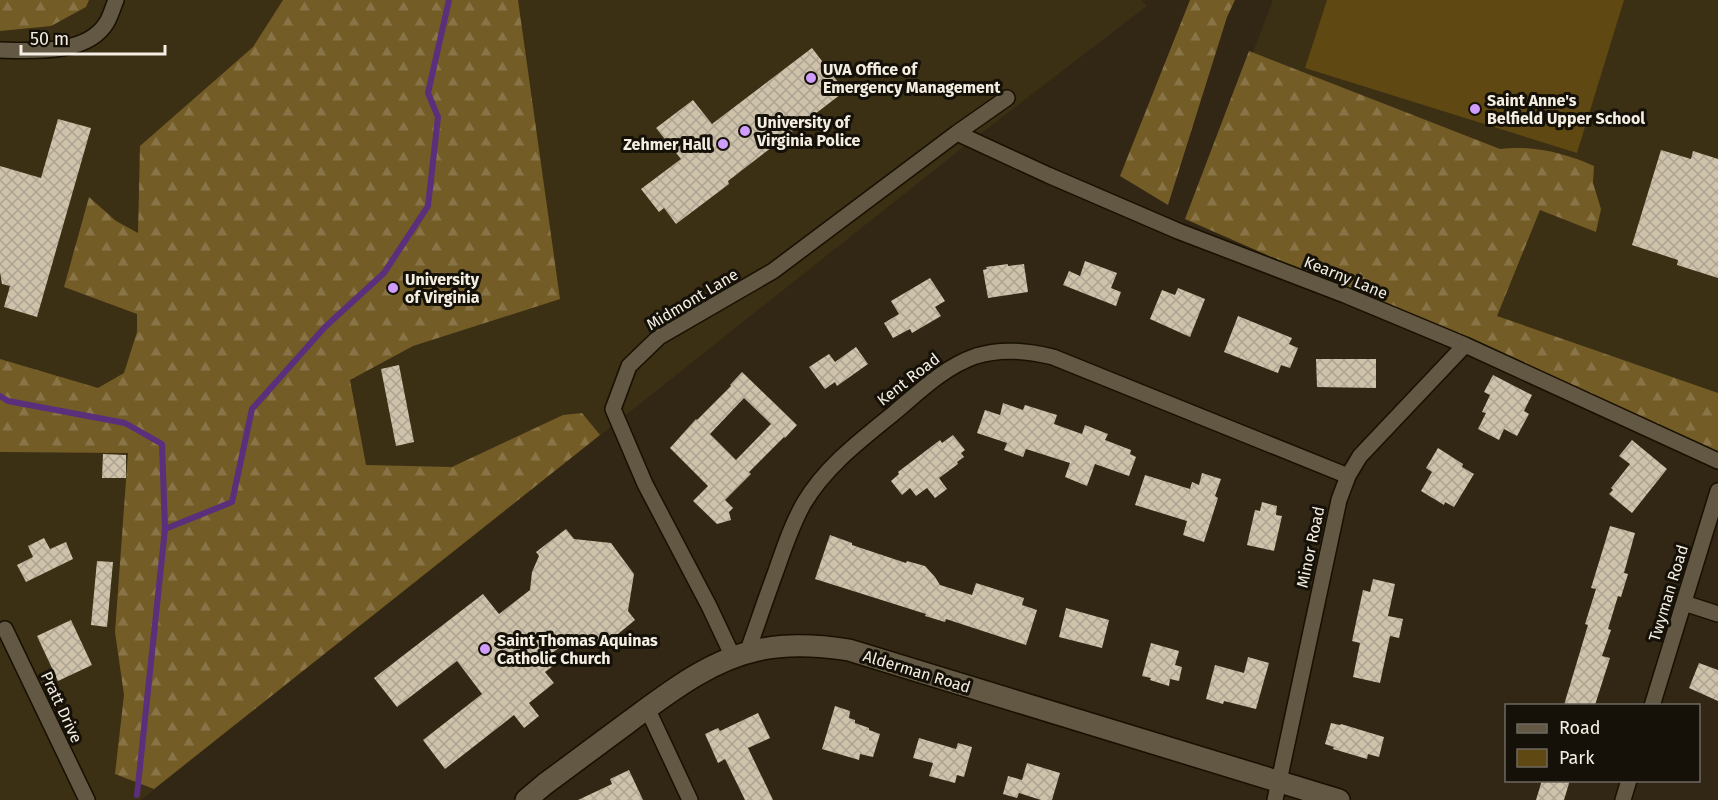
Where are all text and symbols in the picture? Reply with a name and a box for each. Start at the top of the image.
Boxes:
scale bar [21,18,165,56]
text: 50 m [30,28,69,50]
place label: UVA Office of Emergency Management [823,60,1001,97]
marker: UVA Office of Emergency Management [804,71,818,85]
place label: Saint Anne's Belfield Upper School [1487,91,1645,128]
marker: Saint Anne's Belfield Upper School [1468,102,1482,116]
place label: University of Virginia Police [756,113,861,150]
marker: University of Virginia Police [738,124,752,138]
place label: Zehmer Hall [623,135,711,154]
marker: Zehmer Hall [716,137,730,151]
street label: Kearny Lane [1301,252,1390,303]
street label: Midmont Lane [643,265,742,334]
place label: University of Virginia [405,270,480,307]
marker: University of Virginia [386,281,400,295]
street label: Kent Road [873,349,943,410]
street label: Minor Road [1293,505,1328,590]
street label: Twyman Road [1645,543,1692,644]
place label: Saint Thomas Aquinas Catholic Church [497,631,658,668]
marker: Saint Thomas Aquinas Catholic Church [478,642,492,656]
street label: Alderman Road [861,646,973,697]
street label: Pratt Drive [37,668,86,746]
legend [1505,704,1700,782]
text: Road [1559,717,1601,739]
text: Park [1559,747,1595,769]

